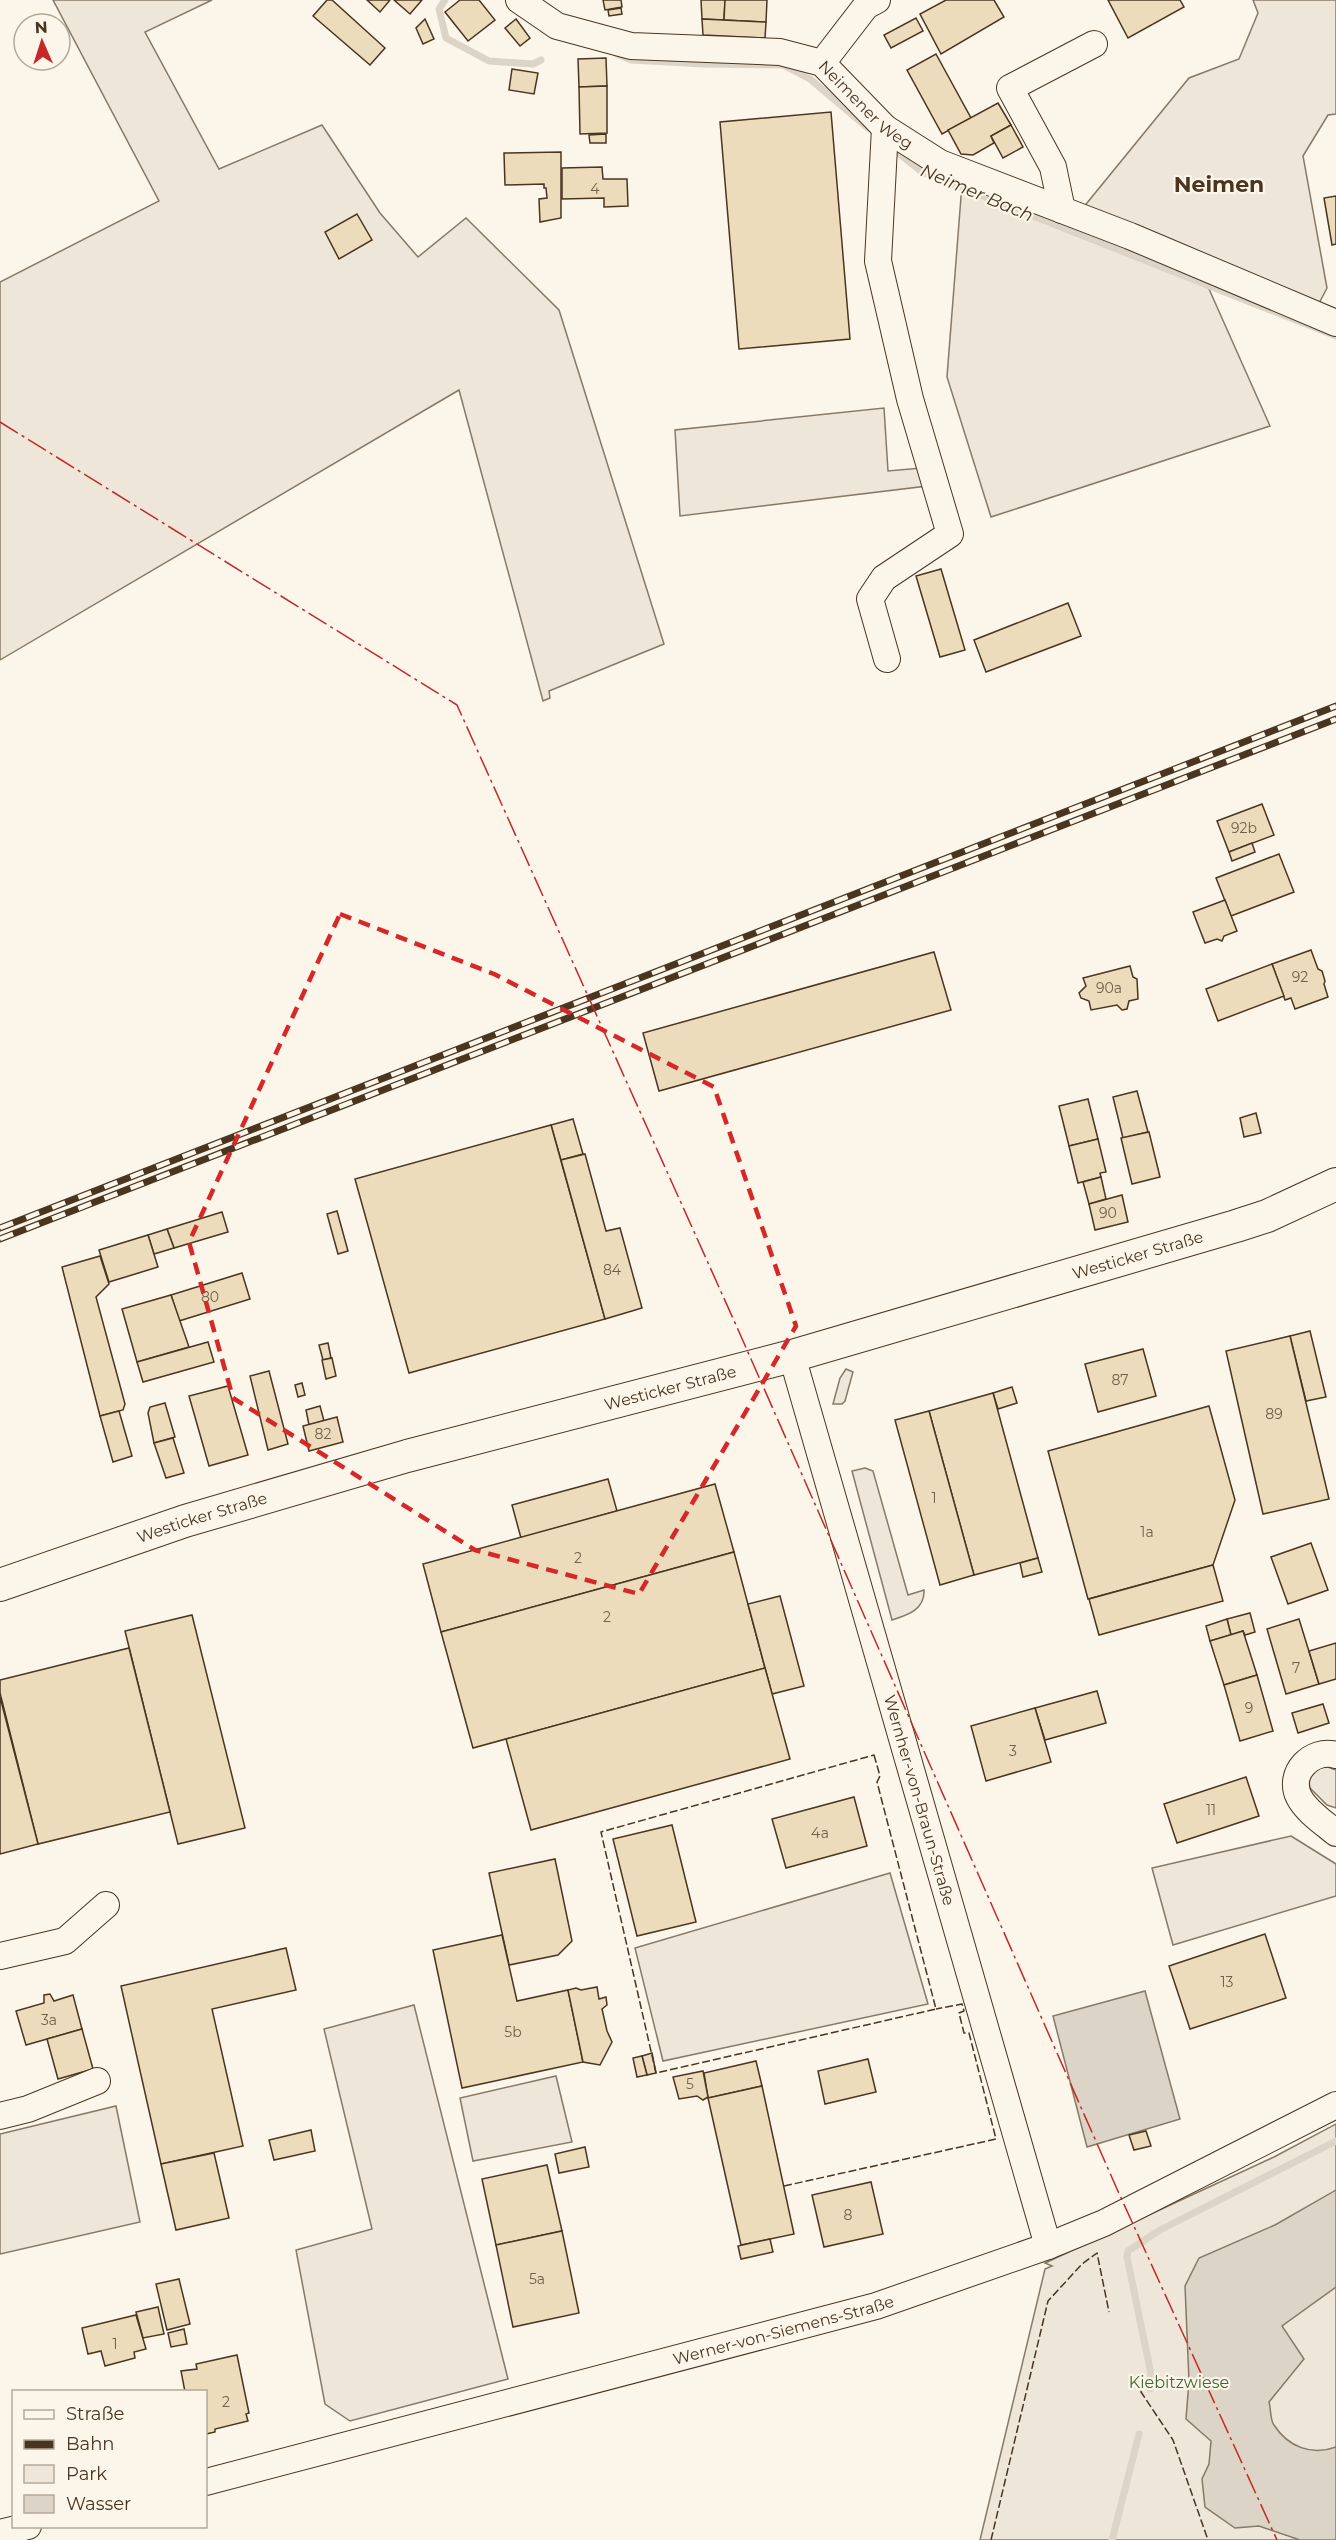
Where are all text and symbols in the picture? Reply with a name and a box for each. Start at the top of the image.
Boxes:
north arrow [12,12,72,72]
text: N [34,18,48,37]
street label: Neimener Weg [815,56,916,153]
water label: Neimer Bach [917,159,1037,227]
district label: Neimen [1174,171,1264,198]
house number: 4 [590,180,600,198]
house number: 92b [1231,819,1257,837]
house number: 92 [1292,968,1308,986]
house number: 90a [1096,979,1122,997]
house number: 90 [1099,1204,1117,1222]
street label: Westicker Straße [1070,1227,1205,1283]
house number: 84 [603,1261,622,1279]
house number: 80 [201,1288,219,1306]
street label: Westicker Straße [602,1362,738,1414]
house number: 87 [1111,1371,1129,1389]
house number: 89 [1265,1405,1283,1423]
house number: 82 [315,1425,331,1443]
street label: Westicker Straße [134,1488,269,1547]
house number: 1 [931,1489,937,1507]
house number: 1a [1140,1523,1154,1541]
house number: 2 [574,1549,582,1567]
house number: 2 [603,1608,611,1626]
house number: 7 [1292,1659,1300,1677]
street label: Wernher-von-Braun-Straße [880,1693,959,1908]
house number: 9 [1245,1699,1253,1717]
house number: 3 [1009,1742,1017,1760]
house number: 11 [1206,1801,1216,1819]
house number: 4a [811,1824,829,1842]
house number: 13 [1221,1973,1234,1991]
house number: 3a [41,2011,57,2029]
house number: 5b [504,2023,522,2041]
house number: 5 [686,2075,694,2093]
house number: 8 [844,2206,853,2224]
house number: 5a [529,2270,545,2288]
street label: Werner-von-Siemens-Straße [671,2292,896,2369]
house number: 1 [112,2335,118,2353]
park label: Kiebitzwiese [1129,2373,1229,2392]
legend [12,2390,207,2528]
house number: 2 [222,2393,230,2411]
text: Straße [66,2403,125,2425]
text: Bahn [66,2433,115,2455]
text: Park [66,2463,107,2485]
text: Wasser [66,2493,131,2515]

